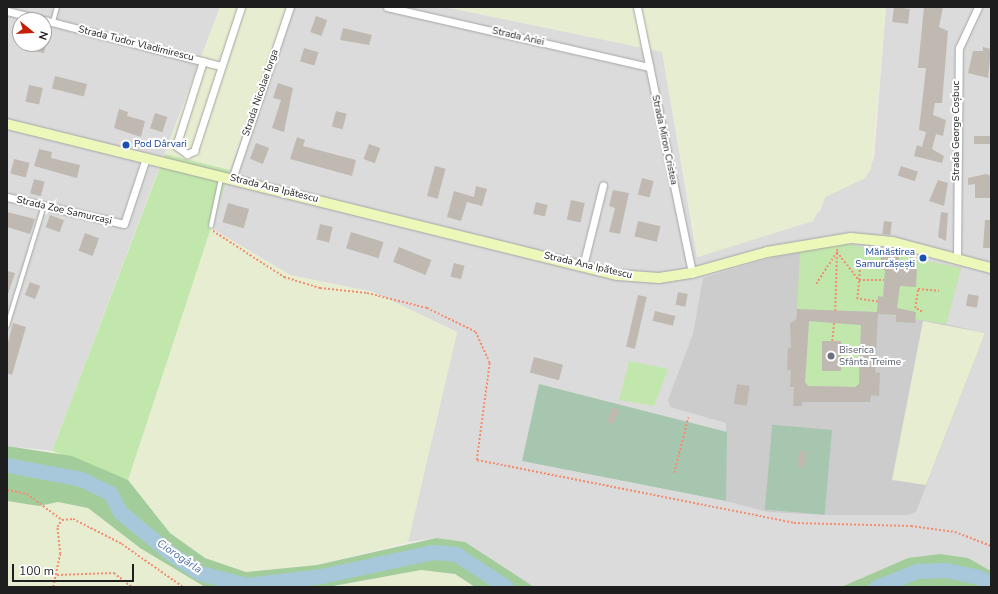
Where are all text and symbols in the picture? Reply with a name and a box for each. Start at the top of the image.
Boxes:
north arrow [12,12,52,52]
street label: Strada Tudor Vladimirescu [77,24,195,64]
street label: Strada Ariei [491,25,545,49]
text: N [35,29,51,42]
street label: Strada Nicolae Iorga [241,48,281,138]
street label: Strada George Coșbuc [951,81,963,181]
street label: Strada Miron Cristea [649,94,679,186]
place label: Pod Dârvari [134,139,187,151]
marker: Pod Dârvari [121,140,131,150]
street label: Strada Ana Ipătescu [229,172,319,206]
street label: Strada Zoe Samurcași [15,194,113,228]
place label: Mănăstirea Samurcășești [855,246,915,270]
street label: Strada Ana Ipătescu [543,250,633,282]
marker: Mănăstirea Samurcășești [918,253,928,263]
place label: Biserica Sfânta Treime [839,344,901,368]
marker: Biserica Sfânta Treime [826,351,836,361]
water label: Ciorogârla [154,537,204,577]
scale bar [14,556,136,582]
text: 100 m [19,563,54,579]

